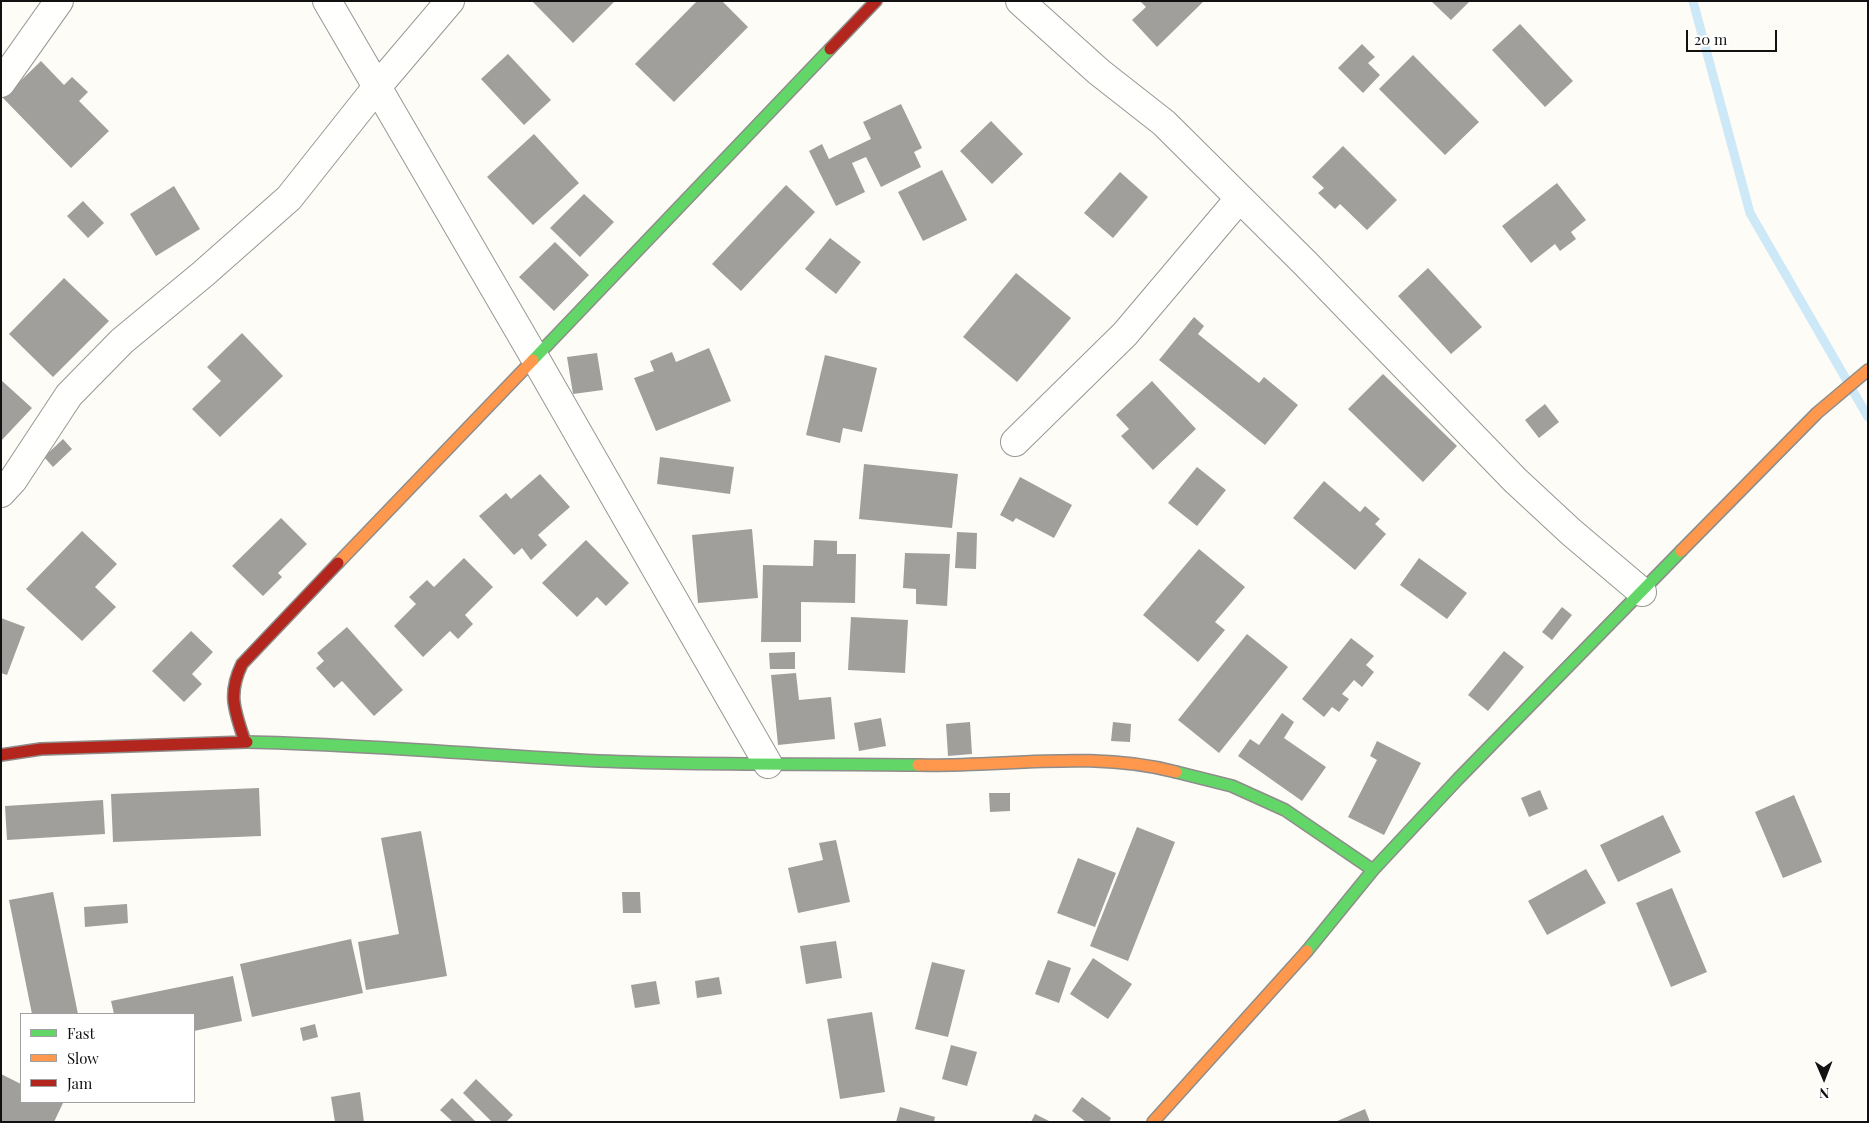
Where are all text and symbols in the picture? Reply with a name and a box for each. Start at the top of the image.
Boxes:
scale bar [1689,20,1780,52]
text: 20 m [1694,29,1727,49]
legend [20,1013,195,1103]
text: Fast [67,1023,95,1043]
text: Slow [67,1048,99,1068]
north arrow [1799,1053,1849,1103]
text: Jam [67,1073,92,1093]
text: N [1819,1084,1829,1103]

